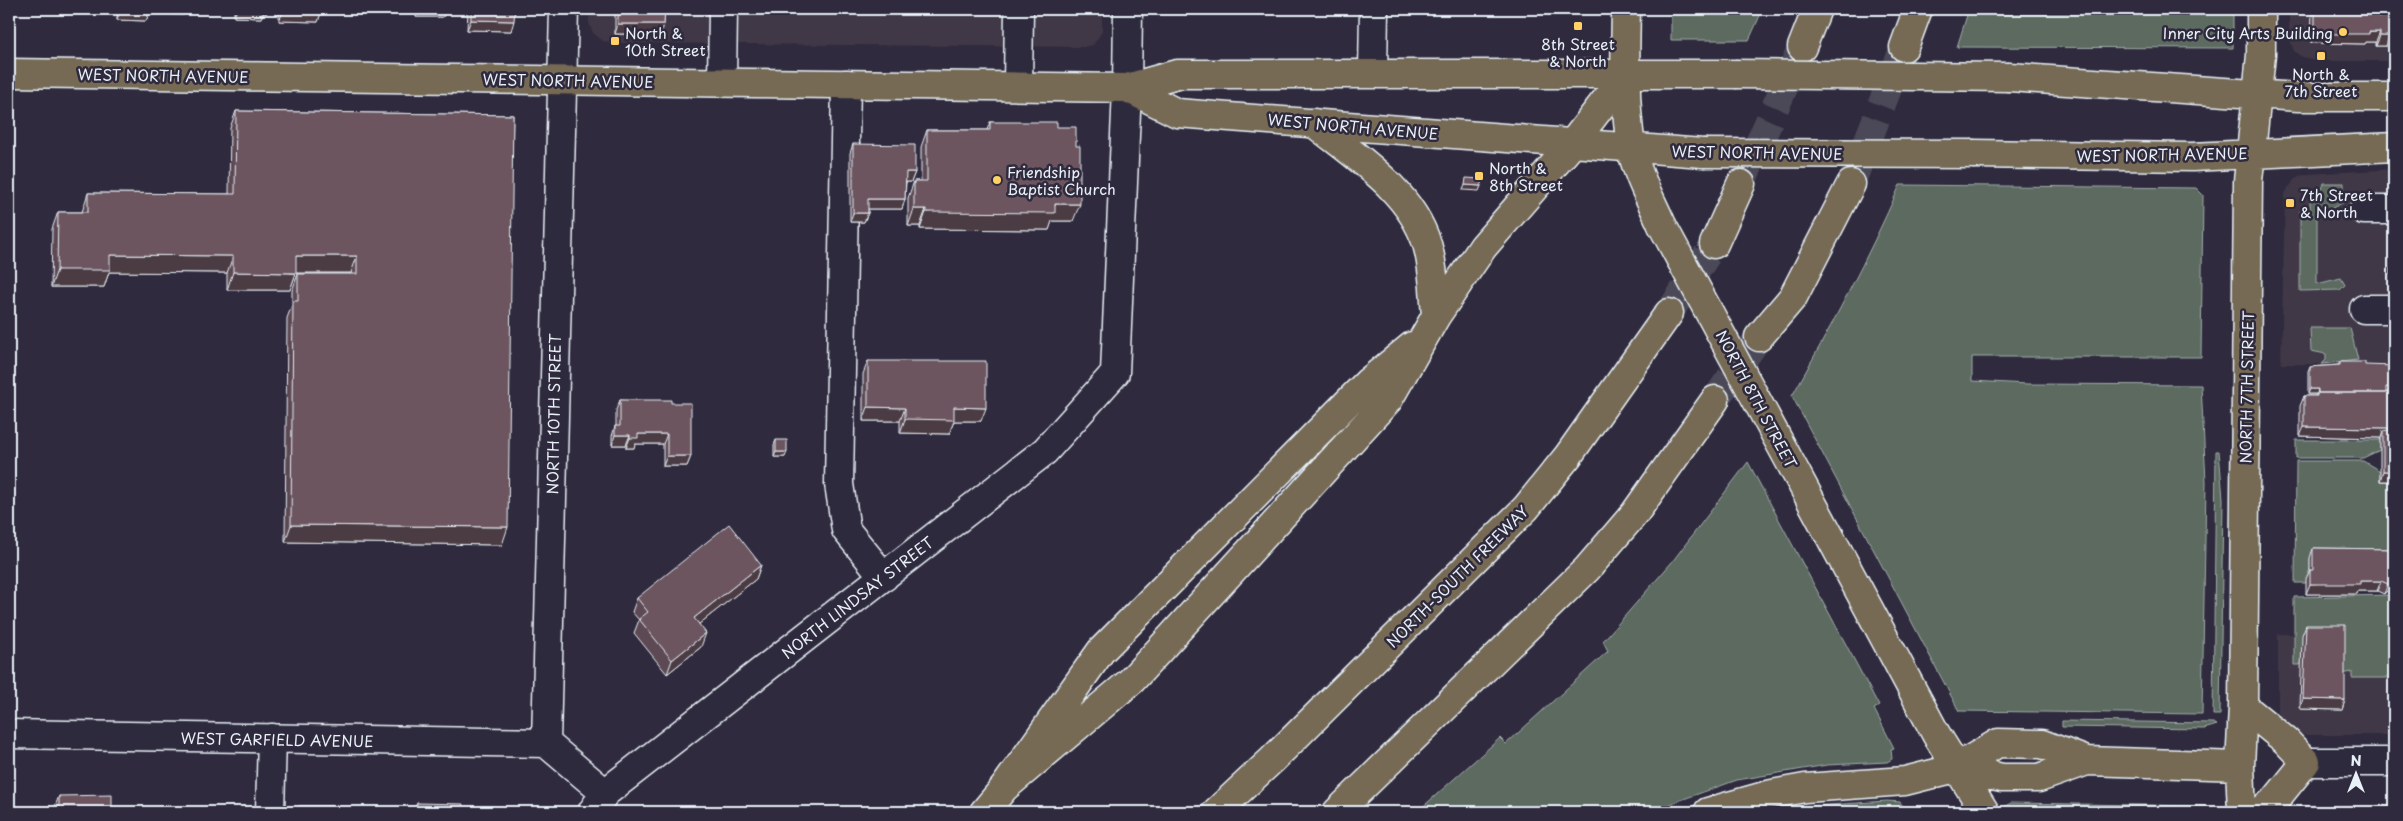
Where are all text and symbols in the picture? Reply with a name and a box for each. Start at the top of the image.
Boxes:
marker: 8th Street & North [1572,20,1584,32]
place label: North & 10th Street [625,21,706,61]
place label: Inner City Arts Building [2163,21,2333,44]
marker: Inner City Arts Building [2337,26,2349,38]
place label: 8th Street & North [1541,32,1615,72]
marker: North & 10th Street [609,35,621,47]
marker: North & 7th Street [2315,50,2327,62]
street label: WEST NORTH AVENUE [77,62,249,88]
place label: North & 7th Street [2285,62,2357,102]
street label: WEST NORTH AVENUE [482,67,654,93]
street label: WEST NORTH AVENUE [1267,107,1439,145]
street label: WEST NORTH AVENUE [1671,139,1843,165]
street label: WEST NORTH AVENUE [2076,141,2248,167]
place label: North & 8th Street [1489,156,1563,196]
place label: Friendship Baptist Church [1007,160,1116,200]
marker: North & 8th Street [1473,170,1485,182]
marker: Friendship Baptist Church [991,174,1003,186]
place label: 7th Street & North [2300,183,2373,223]
marker: 7th Street & North [2284,197,2296,209]
street label: NORTH 7TH STREET [2233,310,2259,464]
street label: NORTH 8TH STREET [1711,326,1804,473]
street label: NORTH 10TH STREET [540,333,566,495]
street label: NORTH-SOUTH FREEWAY [1381,499,1534,652]
street label: NORTH LINDSAY STREET [776,530,939,664]
street label: WEST GARFIELD AVENUE [180,726,374,752]
north arrow [2330,748,2380,798]
text: N [2350,750,2362,771]

